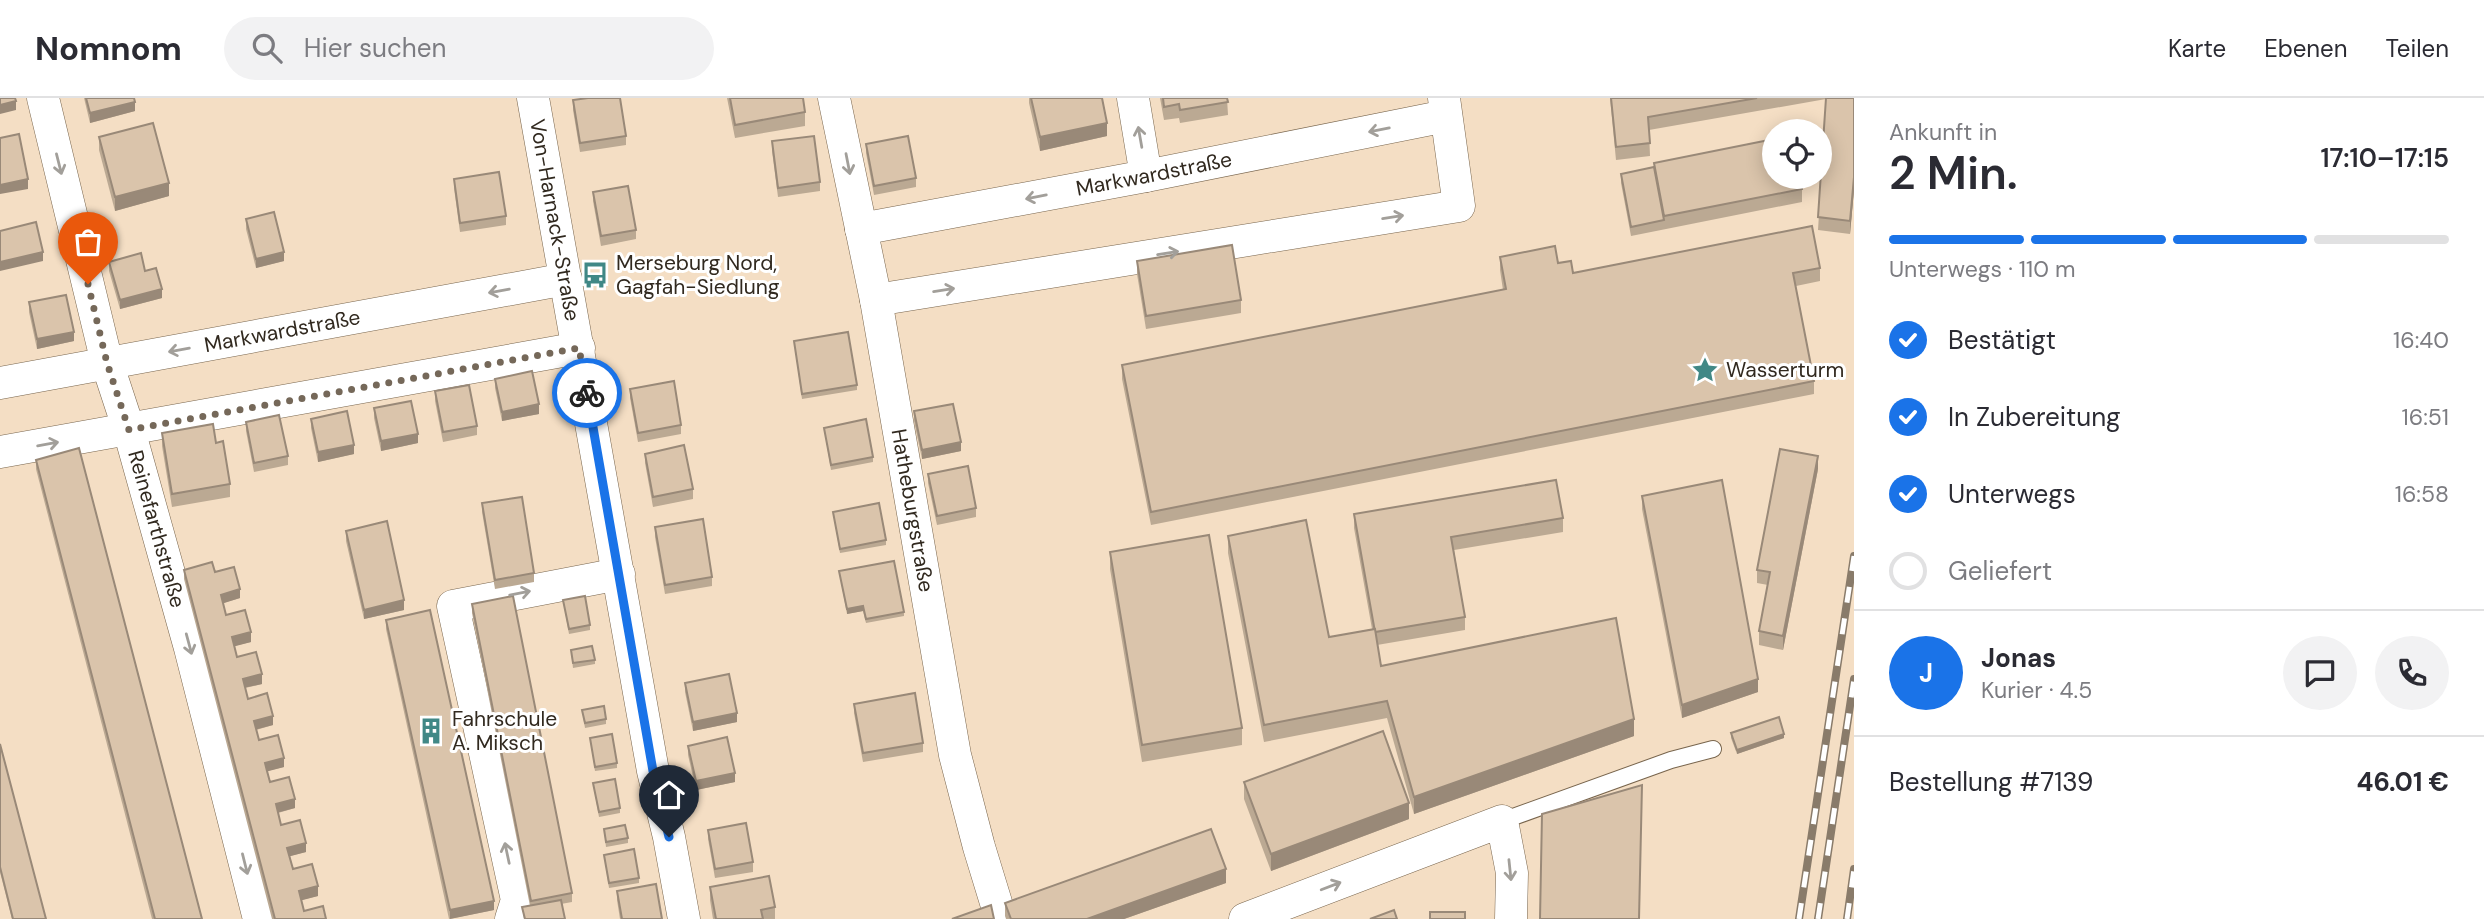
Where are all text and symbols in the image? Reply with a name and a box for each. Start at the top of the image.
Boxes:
search box [224,17,714,80]
text: Nomnom [35,27,182,70]
icon: search [248,29,286,67]
text: Hier suchen [304,31,447,65]
text: Karte [2168,33,2226,64]
text: Ebenen [2264,33,2348,64]
text: Teilen [2386,33,2449,64]
street label: Von-Harnack-Straße [523,117,587,323]
text: Ankunft in [1889,117,1997,147]
map controls [1762,119,1832,189]
button: locate [1762,119,1832,189]
one-way arrow [1368,123,1391,137]
one-way arrow [1133,126,1146,149]
text: 17:10–17:15 [2320,141,2449,175]
text: 2 Min. [1889,143,2018,203]
street label: Markwardstraße [1074,145,1234,203]
one-way arrow [53,152,66,175]
one-way arrow [841,152,855,175]
one-way arrow [1025,190,1048,204]
one-way arrow [1381,210,1404,223]
pin [58,212,118,284]
icon: bag [69,223,107,261]
one-way arrow [1156,246,1179,259]
place label: Merseburg Nord, Gagfah-Siedlung [616,249,780,301]
text: Unterwegs · 110 m [1889,254,2076,284]
bus stop icon: Merseburg Nord, Gagfah-Siedlung [580,260,610,290]
one-way arrow [932,283,955,296]
one-way arrow [488,285,511,299]
street label: Markwardstraße [202,303,363,359]
icon: check [1889,321,1927,359]
text: Bestätigt [1948,323,2056,357]
text: 16:40 [2393,325,2449,355]
one-way arrow [168,344,191,357]
place icon: Wasserturm [1690,355,1720,385]
place label: Wasserturm [1726,356,1844,384]
courier [552,358,622,428]
icon: bike [568,374,606,412]
icon: check [1889,398,1927,436]
text: In Zubereitung [1948,400,2121,434]
text: 16:51 [2402,402,2449,432]
street label: Hatheburgstraße [885,427,940,594]
one-way arrow [36,437,59,450]
street label: Reinefarthstraße [121,447,192,611]
icon: check [1889,475,1927,513]
text: Unterwegs [1948,477,2076,511]
text: 16:58 [2395,479,2449,509]
text: Geliefert [1948,554,2052,588]
one-way arrow [508,586,531,600]
one-way arrow [183,632,196,655]
button: chat [2283,636,2357,710]
button: phone [2375,636,2449,710]
text: Jonas [1981,641,2056,675]
text: J [1919,656,1933,690]
text: Kurier · 4.5 [1981,675,2092,705]
place label: Fahrschule A. Miksch [452,705,557,757]
building icon: Fahrschule A. Miksch [416,716,446,746]
pin [639,765,699,837]
text: Bestellung #7139 [1889,765,2093,799]
text: 46.01 € [2357,765,2449,799]
icon: home [650,776,688,814]
one-way arrow [500,842,513,865]
one-way arrow [239,853,252,875]
one-way arrow [1504,858,1517,880]
one-way arrow [1320,878,1342,891]

